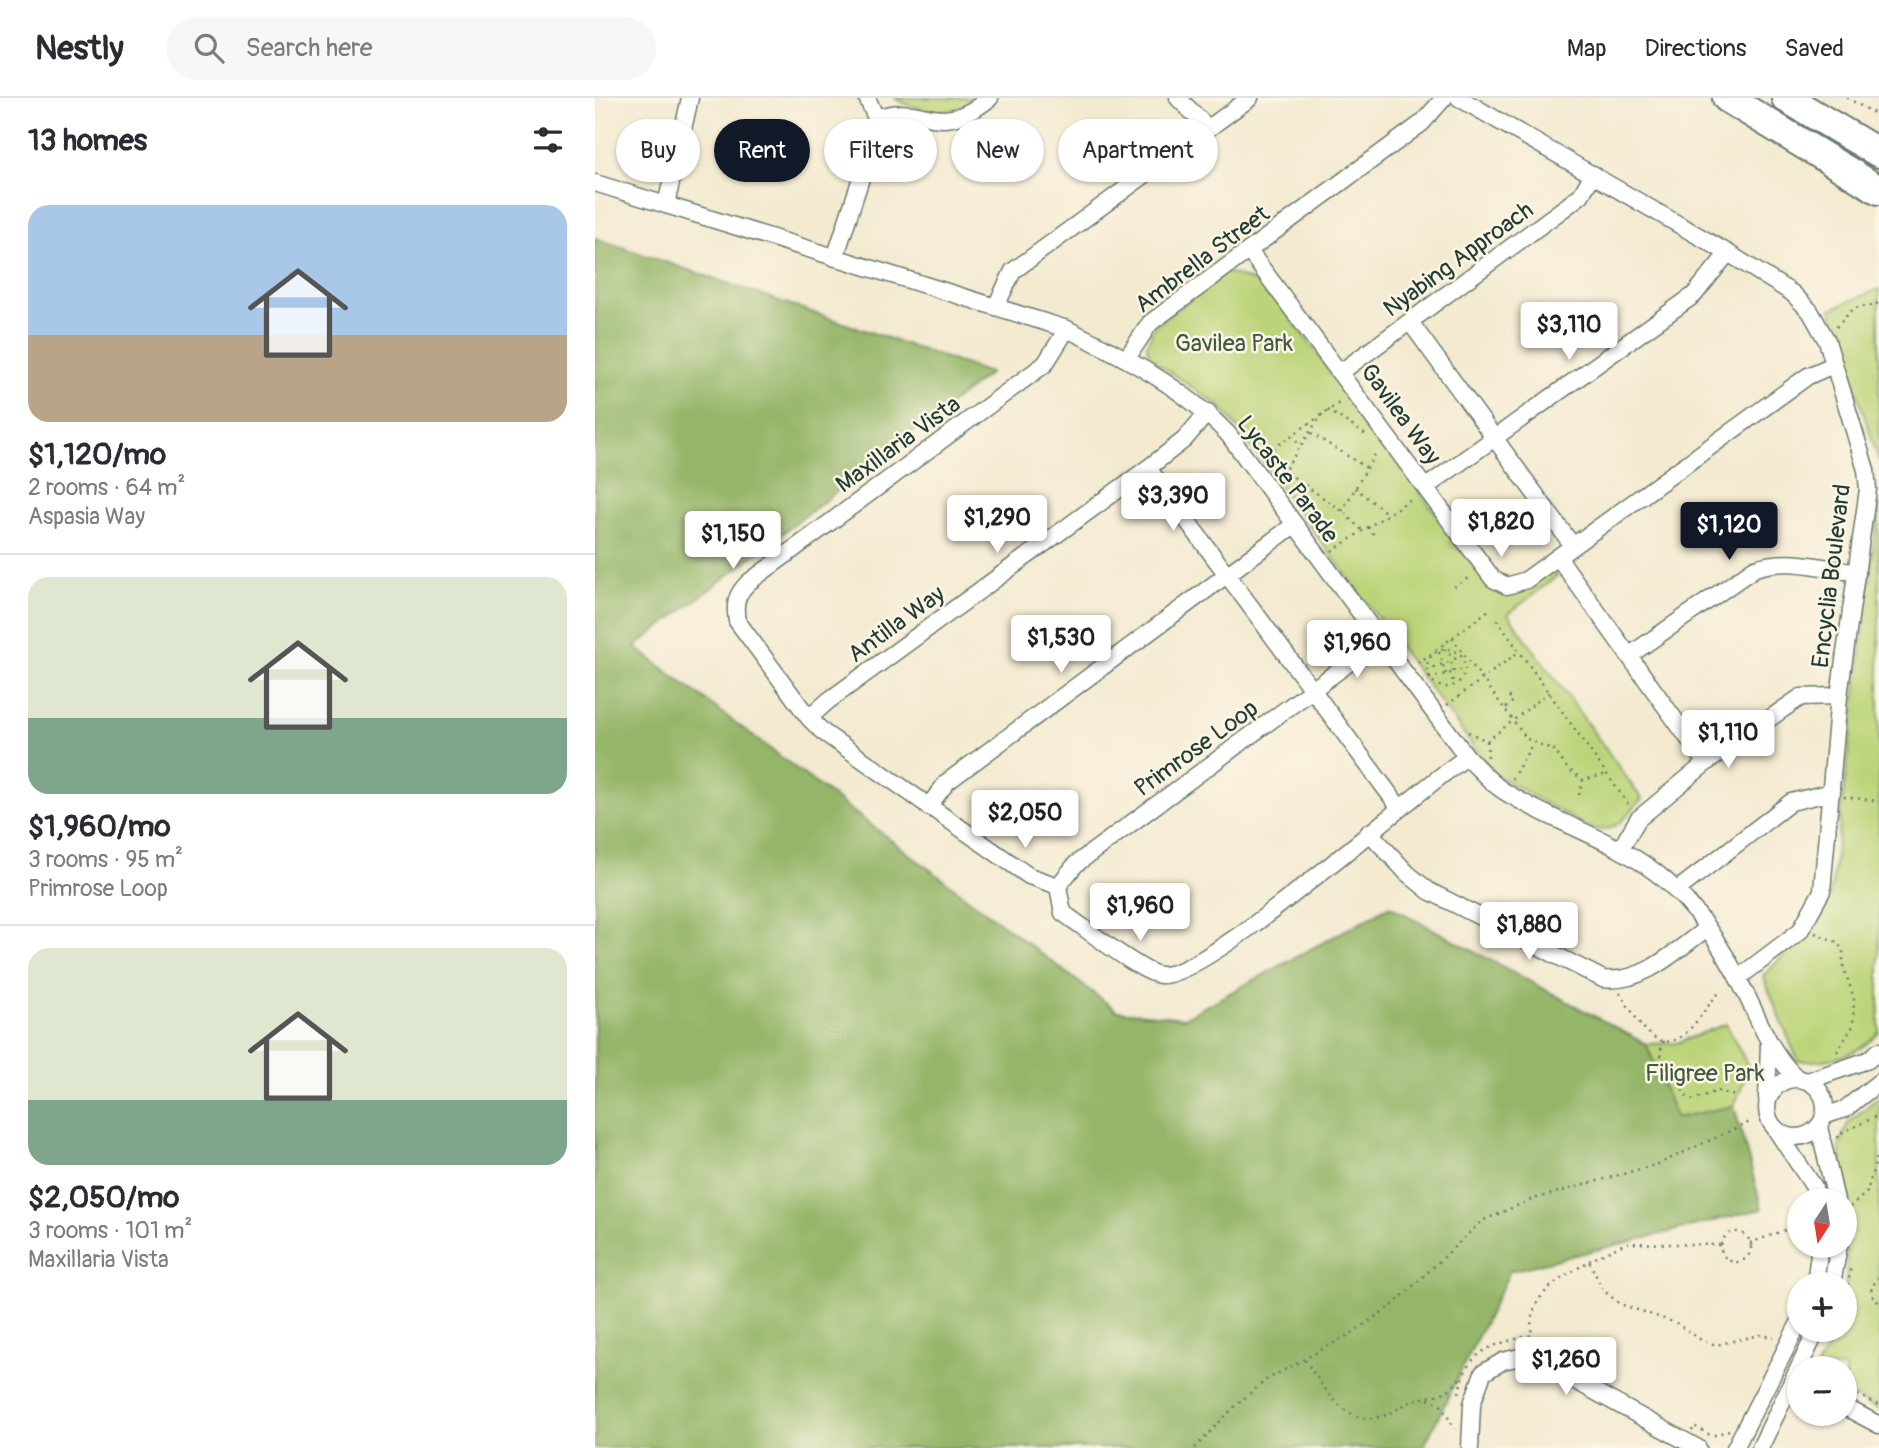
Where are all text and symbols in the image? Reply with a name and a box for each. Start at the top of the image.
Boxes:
search box [166,17,656,80]
text: Nestly [35,28,124,69]
icon: search [190,29,228,67]
text: Search here [246,32,373,64]
text: Map [1567,34,1607,63]
text: Directions [1645,34,1746,63]
text: Saved [1784,34,1844,63]
chip: Buy [616,119,700,182]
chip: Rent [714,119,810,182]
chip: Filters [824,119,937,182]
chip: New [951,119,1044,182]
chip: Apartment [1058,119,1218,182]
icon: filters [529,121,567,159]
text: 13 homes [28,122,147,159]
street label: Nyabing Approach [1378,195,1539,323]
street label: Ambrella Street [1129,199,1276,319]
icon: home [235,250,361,376]
pin: $3,110 [1512,302,1626,362]
text: $3,110 [1537,310,1601,339]
park label: Gavilea Park [1175,329,1293,358]
street label: Gavilea Way [1354,358,1447,471]
street label: Maxillaria Vista [830,390,966,499]
street label: Lycaste Parade [1230,410,1345,549]
text: $1,120/mo [28,436,166,473]
text: 2 rooms · 64 m² [28,473,185,502]
pin: $3,390 [1116,474,1230,533]
text: $3,390 [1137,481,1209,510]
street label: Encyclia Boulevard [1806,483,1857,670]
pin: $1,290 [940,496,1054,555]
pin: $1,820 [1444,500,1558,559]
text: Aspasia Way [28,502,145,531]
text: $1,290 [963,503,1031,532]
pin: $1,120 [1672,503,1786,562]
text: $1,820 [1467,507,1535,536]
text: $1,120 [1697,510,1761,539]
pin: $1,150 [676,512,790,571]
text: $1,150 [701,519,765,548]
street label: Antilla Way [842,580,950,669]
pin: $1,530 [1004,616,1118,675]
pin: $1,960 [1300,620,1414,680]
icon: home [235,622,361,748]
text: $1,530 [1027,623,1095,652]
text: $1,960 [1323,628,1391,657]
street label: Primrose Loop [1129,694,1264,803]
pin: $1,110 [1671,710,1785,770]
text: $1,110 [1698,718,1759,747]
pin: $2,050 [968,790,1082,850]
text: $2,050 [987,798,1063,827]
text: $1,960/mo [28,808,171,845]
text: 3 rooms · 95 m² [28,845,183,874]
text: Primrose Loop [28,874,168,903]
pin: $1,960 [1083,884,1197,943]
text: $1,960 [1106,891,1174,920]
pin: $1,880 [1472,902,1586,962]
text: $1,880 [1496,910,1562,939]
icon: home [235,993,361,1119]
park label: Filigree Park [1645,1059,1765,1088]
text: $2,050/mo [28,1179,179,1216]
north arrow [1787,1188,1857,1258]
map controls [1787,1188,1857,1426]
text: 3 rooms · 101 m² [28,1216,192,1245]
text: Maxillaria Vista [28,1245,169,1274]
button: + [1787,1272,1857,1342]
pin: $1,260 [1509,1338,1623,1397]
text: $1,260 [1531,1345,1601,1374]
button: − [1787,1356,1857,1426]

